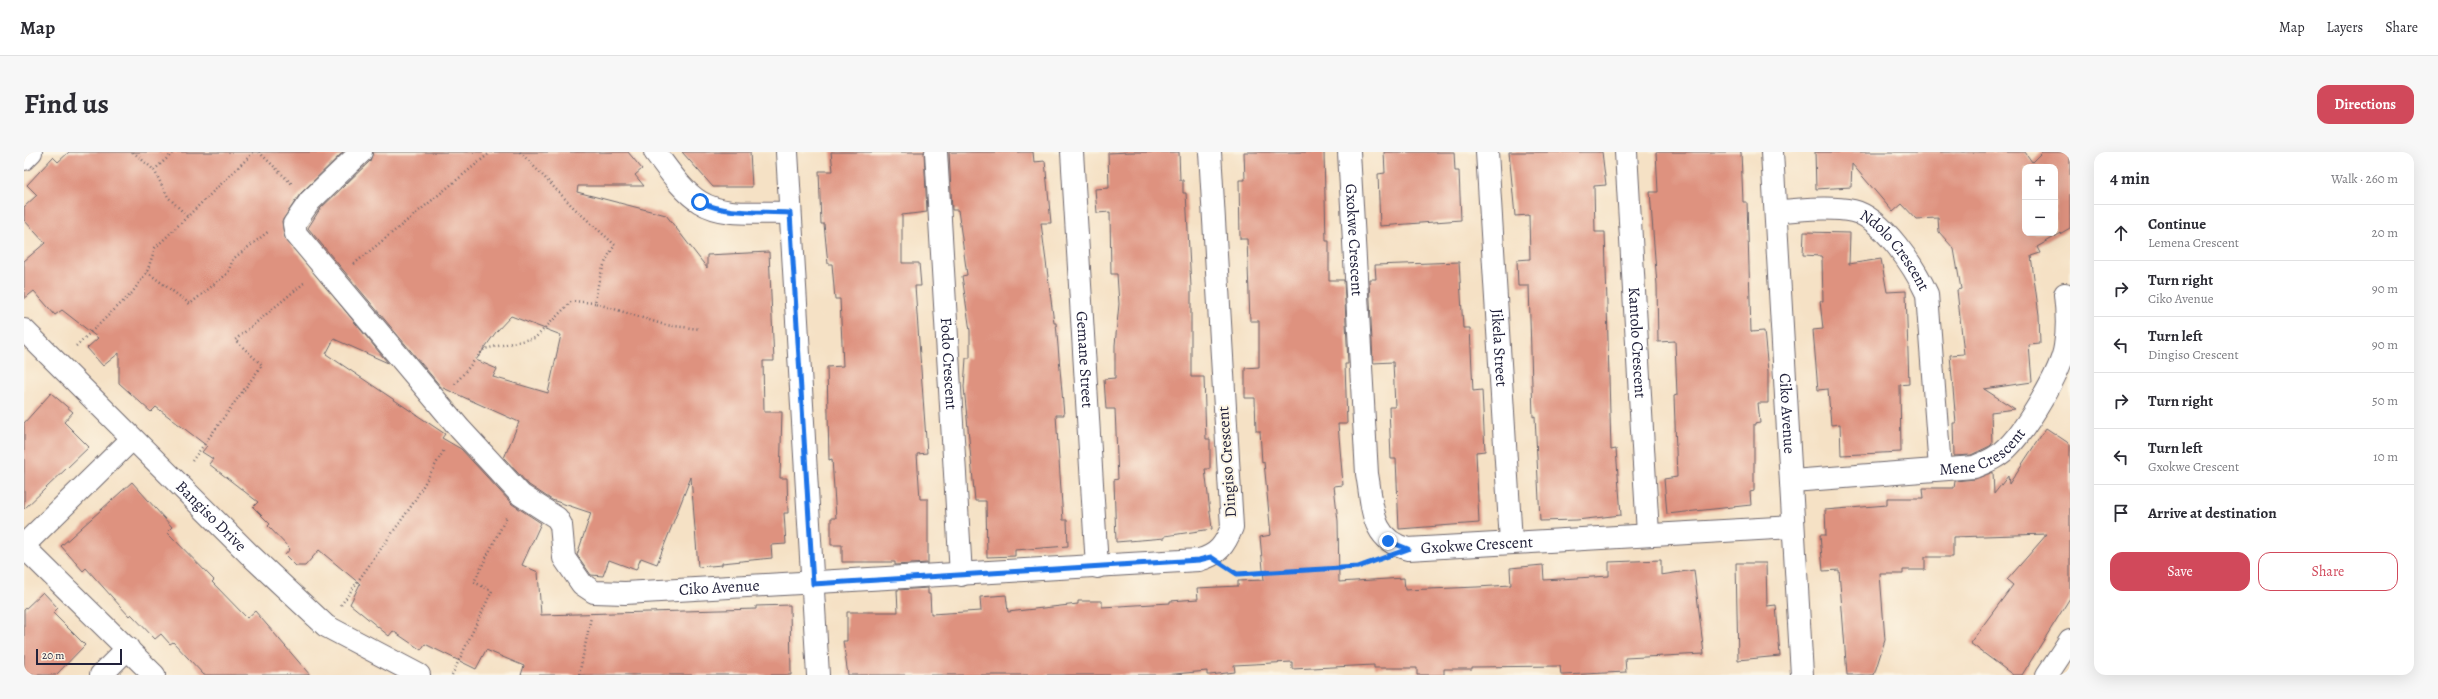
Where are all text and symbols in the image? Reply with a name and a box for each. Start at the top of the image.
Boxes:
text: Map [20,15,55,41]
text: Map [2279,18,2305,37]
text: Layers [2327,18,2363,37]
text: Share [2385,18,2418,37]
text: Find us [24,85,109,123]
button: Directions [2317,85,2414,124]
map controls [2022,164,2058,236]
button: + [2022,164,2058,200]
text: 4 min [2110,167,2150,190]
text: Walk · 260 m [2331,170,2398,187]
street label: Gxokwe Crescent [1340,183,1368,297]
route start [691,193,709,211]
button: − [2022,200,2058,236]
street label: Ndolo Crescent [1856,204,1935,295]
text: Continue [2148,214,2206,234]
icon: ahead [2110,222,2132,244]
text: 20 m [2372,224,2398,241]
text: Lemena Crescent [2148,234,2239,251]
text: Turn right [2148,270,2213,290]
icon: right [2110,278,2132,300]
text: 90 m [2372,280,2398,297]
street label: Kantolo Crescent [1623,286,1651,399]
text: Ciko Avenue [2148,290,2214,307]
street label: Jikela Street [1486,308,1512,387]
street label: Gemane Street [1071,311,1098,409]
street label: Fodo Crescent [935,317,962,410]
text: Turn left [2148,326,2203,346]
icon: left [2110,334,2132,356]
text: 90 m [2372,336,2398,353]
text: Dingiso Crescent [2148,346,2239,363]
street label: Ciko Avenue [1774,373,1800,454]
icon: right [2110,390,2132,412]
text: Turn right [2148,391,2213,411]
text: 50 m [2372,392,2398,409]
street label: Dingiso Crescent [1212,406,1242,518]
street label: Mene Crescent [1938,424,2031,481]
text: Turn left [2148,438,2203,458]
icon: left [2110,446,2132,468]
text: 10 m [2373,448,2398,465]
text: Gxokwe Crescent [2148,458,2239,475]
street label: Bangiso Drive [171,476,251,556]
icon: arrive [2110,502,2132,524]
text: Arrive at destination [2148,503,2277,523]
street label: Gxokwe Crescent [1420,531,1534,559]
route end [1379,532,1397,550]
button: Save [2110,552,2250,591]
button: Share [2258,552,2398,591]
street label: Ciko Avenue [678,574,760,601]
scale bar [36,647,122,666]
text: 20 m [42,648,64,663]

